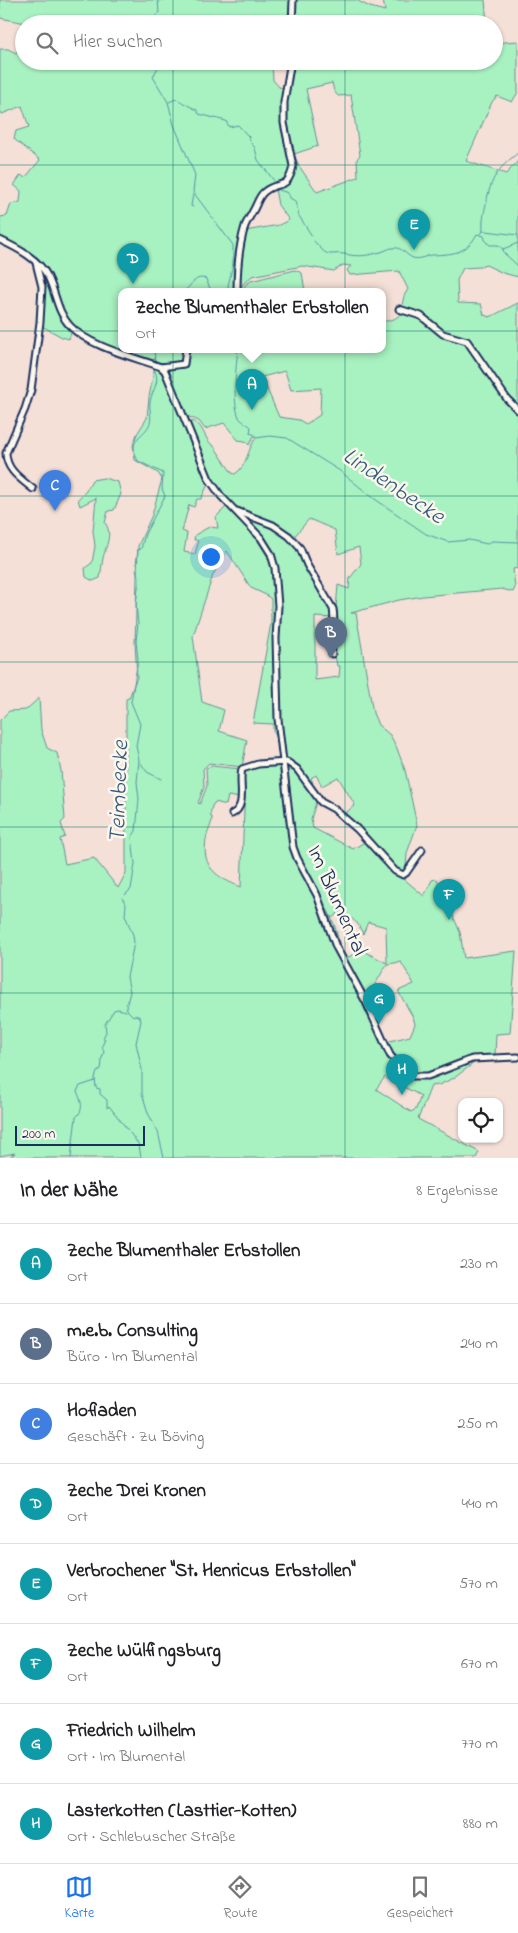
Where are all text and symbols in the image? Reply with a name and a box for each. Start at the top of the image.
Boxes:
search box [15,15,503,70]
icon: search [33,29,61,57]
text: Hier suchen [73,29,162,56]
pin: E [398,209,430,250]
pin: D [117,243,149,284]
popup [118,288,386,353]
text: Zeche Blumenthaler Erbstollen [135,295,369,322]
text: Ort [135,322,156,346]
pin: A [236,369,268,410]
water label: Lindenbecke [335,440,452,535]
pin: C [39,470,71,511]
your location [198,544,224,570]
pin: B [315,617,347,658]
water label: Teimbecke [101,739,139,844]
street label: Im Blumental [297,841,375,961]
pin: F [433,879,465,920]
pin: G [363,983,395,1024]
pin: H [386,1054,418,1095]
map controls [458,1098,503,1143]
button: locate [458,1098,503,1143]
scale bar [15,1123,145,1146]
text: 200 m [22,1124,55,1145]
text: In der Nähe [20,1176,118,1206]
text: 8 Ergebnisse [416,1179,498,1203]
text: Zeche Blumenthaler Erbstollen [67,1238,300,1265]
text: A [31,1252,41,1276]
text: 230 m [460,1252,498,1276]
text: Ort [67,1265,88,1289]
text: m.e.b. Consulting [67,1318,198,1345]
text: B [31,1332,41,1356]
text: 240 m [460,1332,498,1356]
text: Büro · Im Blumental [67,1345,198,1369]
text: Hofladen [67,1398,136,1425]
text: C [32,1412,40,1436]
text: 250 m [458,1412,498,1436]
text: Geschäft · Zu Böving [67,1425,204,1449]
text: Zeche Drei Kronen [67,1478,206,1505]
text: D [30,1492,42,1516]
text: 440 m [461,1492,498,1516]
text: Ort [67,1505,88,1529]
text: Verbrochener "St. Henricus Erbstollen" [67,1558,356,1585]
text: E [31,1572,41,1596]
text: 570 m [459,1572,498,1596]
text: Ort [67,1585,88,1609]
text: Zeche Wülfingsburg [67,1638,221,1665]
text: F [31,1652,41,1676]
text: 670 m [461,1652,498,1676]
text: Ort [67,1665,88,1689]
text: Friedrich Wilhelm [67,1718,196,1745]
text: G [31,1732,41,1756]
text: 770 m [461,1732,498,1756]
text: Ort · Im Blumental [67,1745,185,1769]
text: Lasterkotten (Lasttier-Kotten) [67,1798,296,1825]
text: H [31,1812,41,1836]
text: 880 m [463,1812,498,1836]
text: Ort · Schlebuscher Straße [67,1825,235,1849]
tab: Karte [65,1873,94,1924]
tab: Route [223,1873,257,1924]
tab: Gespeichert [387,1873,453,1924]

